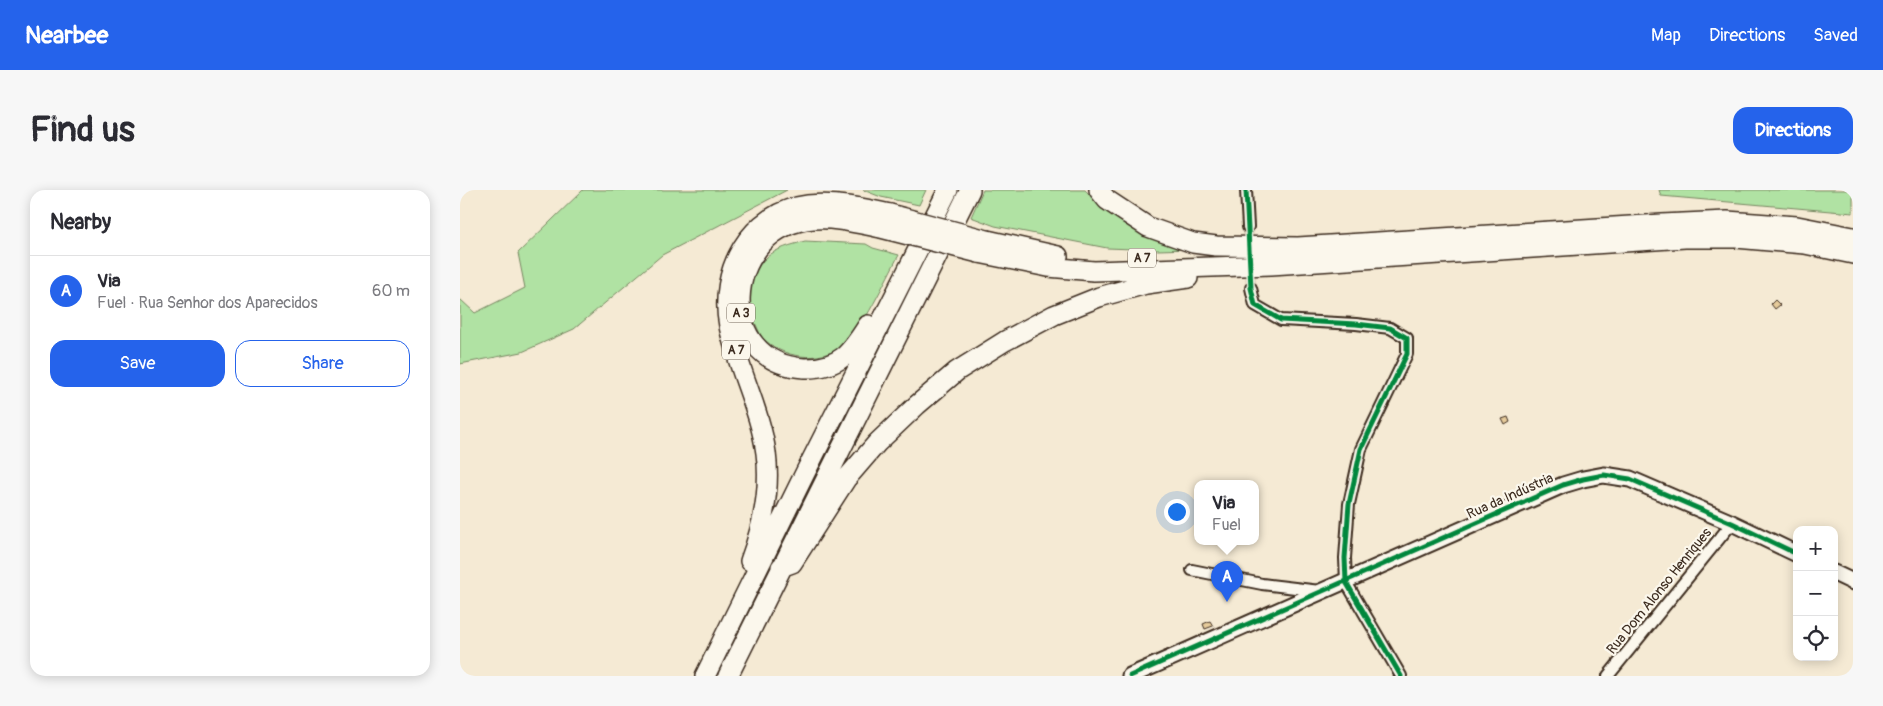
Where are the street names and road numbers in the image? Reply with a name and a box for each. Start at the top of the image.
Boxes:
road number: A 7 [1128,248,1156,268]
road number: A 3 [727,304,755,322]
road number: A 7 [722,340,750,360]
street label: Rua da Indústria [1464,469,1556,523]
street label: Rua Dom Alonso Henriques [1603,524,1716,658]

